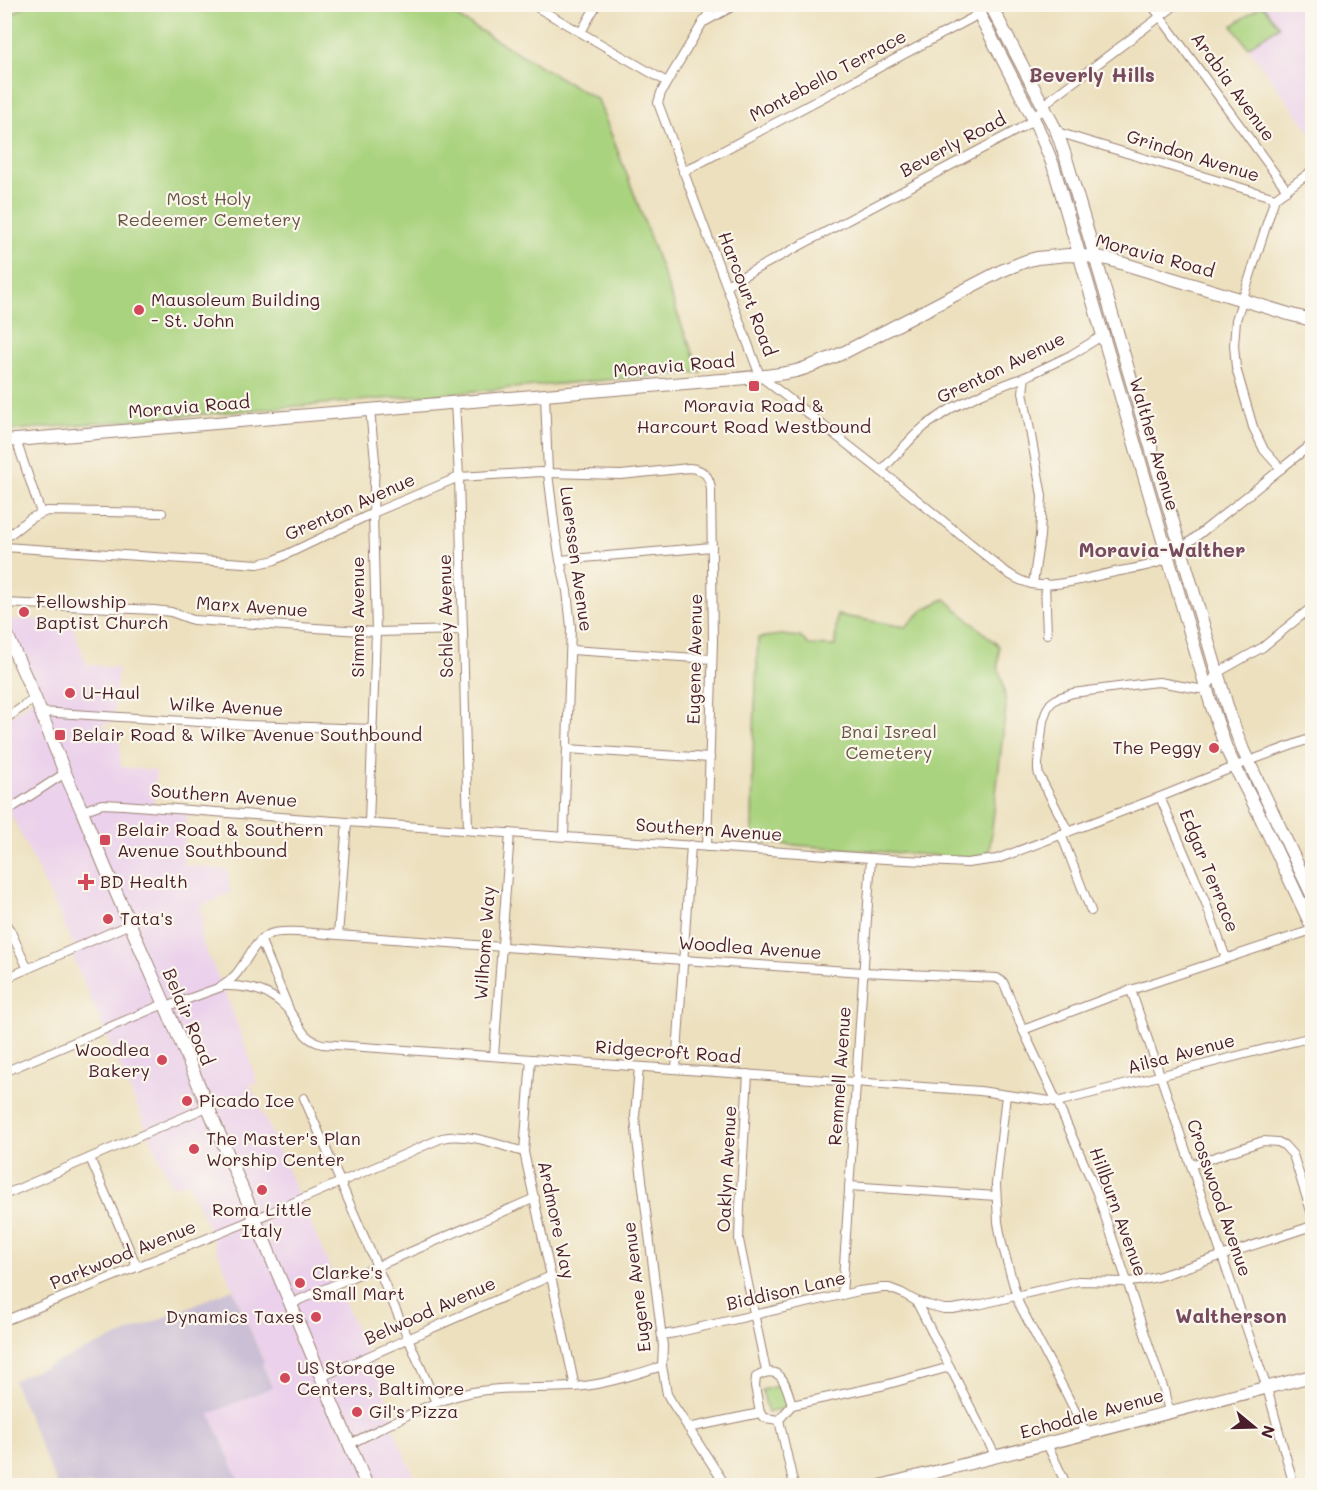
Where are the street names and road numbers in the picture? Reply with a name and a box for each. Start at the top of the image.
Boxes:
street label: Montebello Terrace [745,24,910,127]
street label: Arabia Avenue [1186,27,1281,146]
street label: Beverly Road [895,106,1010,182]
street label: Grindon Avenue [1124,123,1263,187]
street label: Harcourt Road [713,228,783,359]
street label: Moravia Road [1093,228,1217,282]
street label: Grenton Avenue [932,326,1069,409]
street label: Moravia Road [612,348,736,382]
street label: Walther Avenue [1124,374,1185,513]
street label: Moravia Road [127,389,251,423]
street label: Grenton Avenue [281,467,418,546]
street label: Luerssen Avenue [555,485,599,633]
street label: Schley Avenue [432,554,458,678]
street label: Simms Avenue [345,556,369,678]
street label: Marx Avenue [195,590,309,622]
street label: Eugene Avenue [681,593,707,725]
street label: Wilke Avenue [168,691,284,721]
street label: Southern Avenue [150,778,298,812]
street label: Edgar Terrace [1174,806,1245,936]
street label: Southern Avenue [635,812,783,846]
street label: Wilhome Way [468,885,500,1001]
street label: Woodlea Avenue [678,930,822,964]
street label: Belair Road [158,964,220,1069]
street label: Remmell Avenue [822,1005,856,1146]
street label: Ailsa Avenue [1124,1027,1237,1079]
street label: Ridgecroft Road [594,1034,742,1068]
street label: Oaklyn Avenue [711,1105,741,1233]
street label: Crosswood Avenue [1182,1116,1258,1280]
street label: Hillburn Avenue [1084,1144,1153,1280]
street label: Ardmore Way [533,1158,581,1281]
street label: Parkwood Avenue [46,1214,199,1294]
street label: Eugene Avenue [616,1221,656,1354]
street label: Biddison Lane [724,1265,848,1315]
street label: Belwood Avenue [360,1270,499,1350]
street label: Echodale Avenue [1017,1382,1166,1444]

